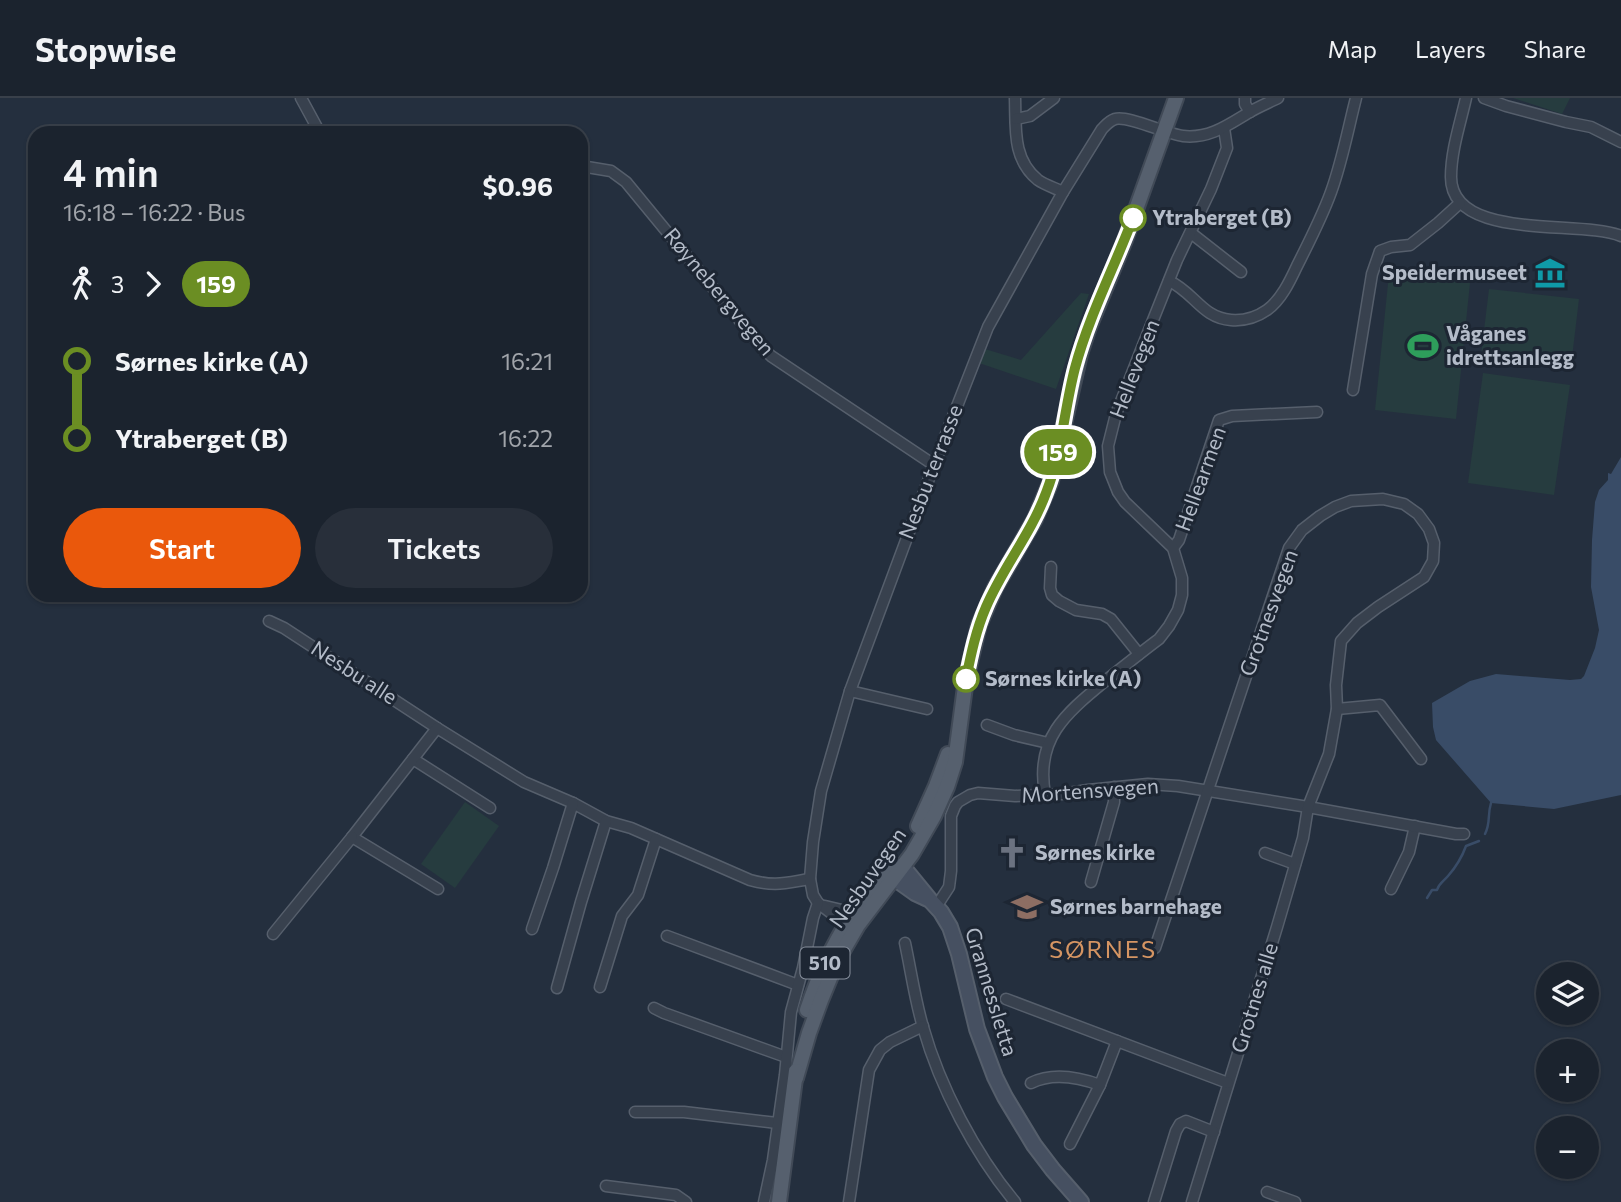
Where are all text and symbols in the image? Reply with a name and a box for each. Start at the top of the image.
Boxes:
text: Stopwise [35,28,176,69]
text: Map [1328,34,1377,63]
text: Layers [1415,34,1486,63]
text: Share [1524,34,1586,63]
text: 4 min [63,148,159,195]
text: $0.96 [483,170,553,201]
text: 16:18 – 16:22 · Bus [63,198,246,226]
place label: Ytraberget (B) [1152,204,1292,229]
marker: Ytraberget (B) [1120,205,1146,231]
street label: Røynebergvegen [660,222,781,360]
museum icon: Speidermuseet [1533,256,1567,290]
place label: Speidermuseet [1382,259,1527,284]
icon: walk [63,265,101,303]
icon: forward [134,265,172,303]
text: 159 [196,269,236,298]
text: 3 [111,270,124,298]
street label: Hellevegen [1103,315,1164,422]
place label: Våganes idrettsanlegg [1446,320,1575,369]
sports icon: Våganes idrettsanlegg [1406,329,1440,363]
text: Sørnes kirke (A) [115,345,309,376]
text: 16:21 [501,347,553,375]
street label: Nesbu terrasse [893,401,967,542]
text: Ytraberget (B) [115,422,288,453]
street label: Hellearmen [1169,423,1230,534]
text: 16:22 [498,424,553,452]
line badge: 159 [1018,429,1098,475]
text: 159 [1038,437,1078,466]
button: Start [63,508,301,588]
button: Tickets [315,508,553,588]
street label: Grotnesvegen [1233,546,1302,679]
street label: Nesbu alle [307,635,402,709]
place label: Sørnes kirke (A) [985,665,1141,690]
marker: Sørnes kirke (A) [953,666,979,692]
street label: Mortensvegen [1020,772,1159,807]
street label: Nesbuvegen [823,822,910,932]
church icon: Sørnes kirke [995,836,1029,870]
place label: Sørnes kirke [1035,839,1155,864]
school or university icon: Sørnes barnehage [1010,890,1044,924]
place label: Sørnes barnehage [1050,893,1222,918]
street label: Grannessletta [961,924,1024,1059]
district label: SØRNES [1049,934,1157,963]
street label: Grotnes alle [1225,939,1282,1056]
road number: 510 [800,948,850,978]
map controls [1536,962,1599,1179]
button: layers [1536,962,1599,1025]
button: + [1536,1039,1599,1102]
button: − [1536,1116,1599,1179]

